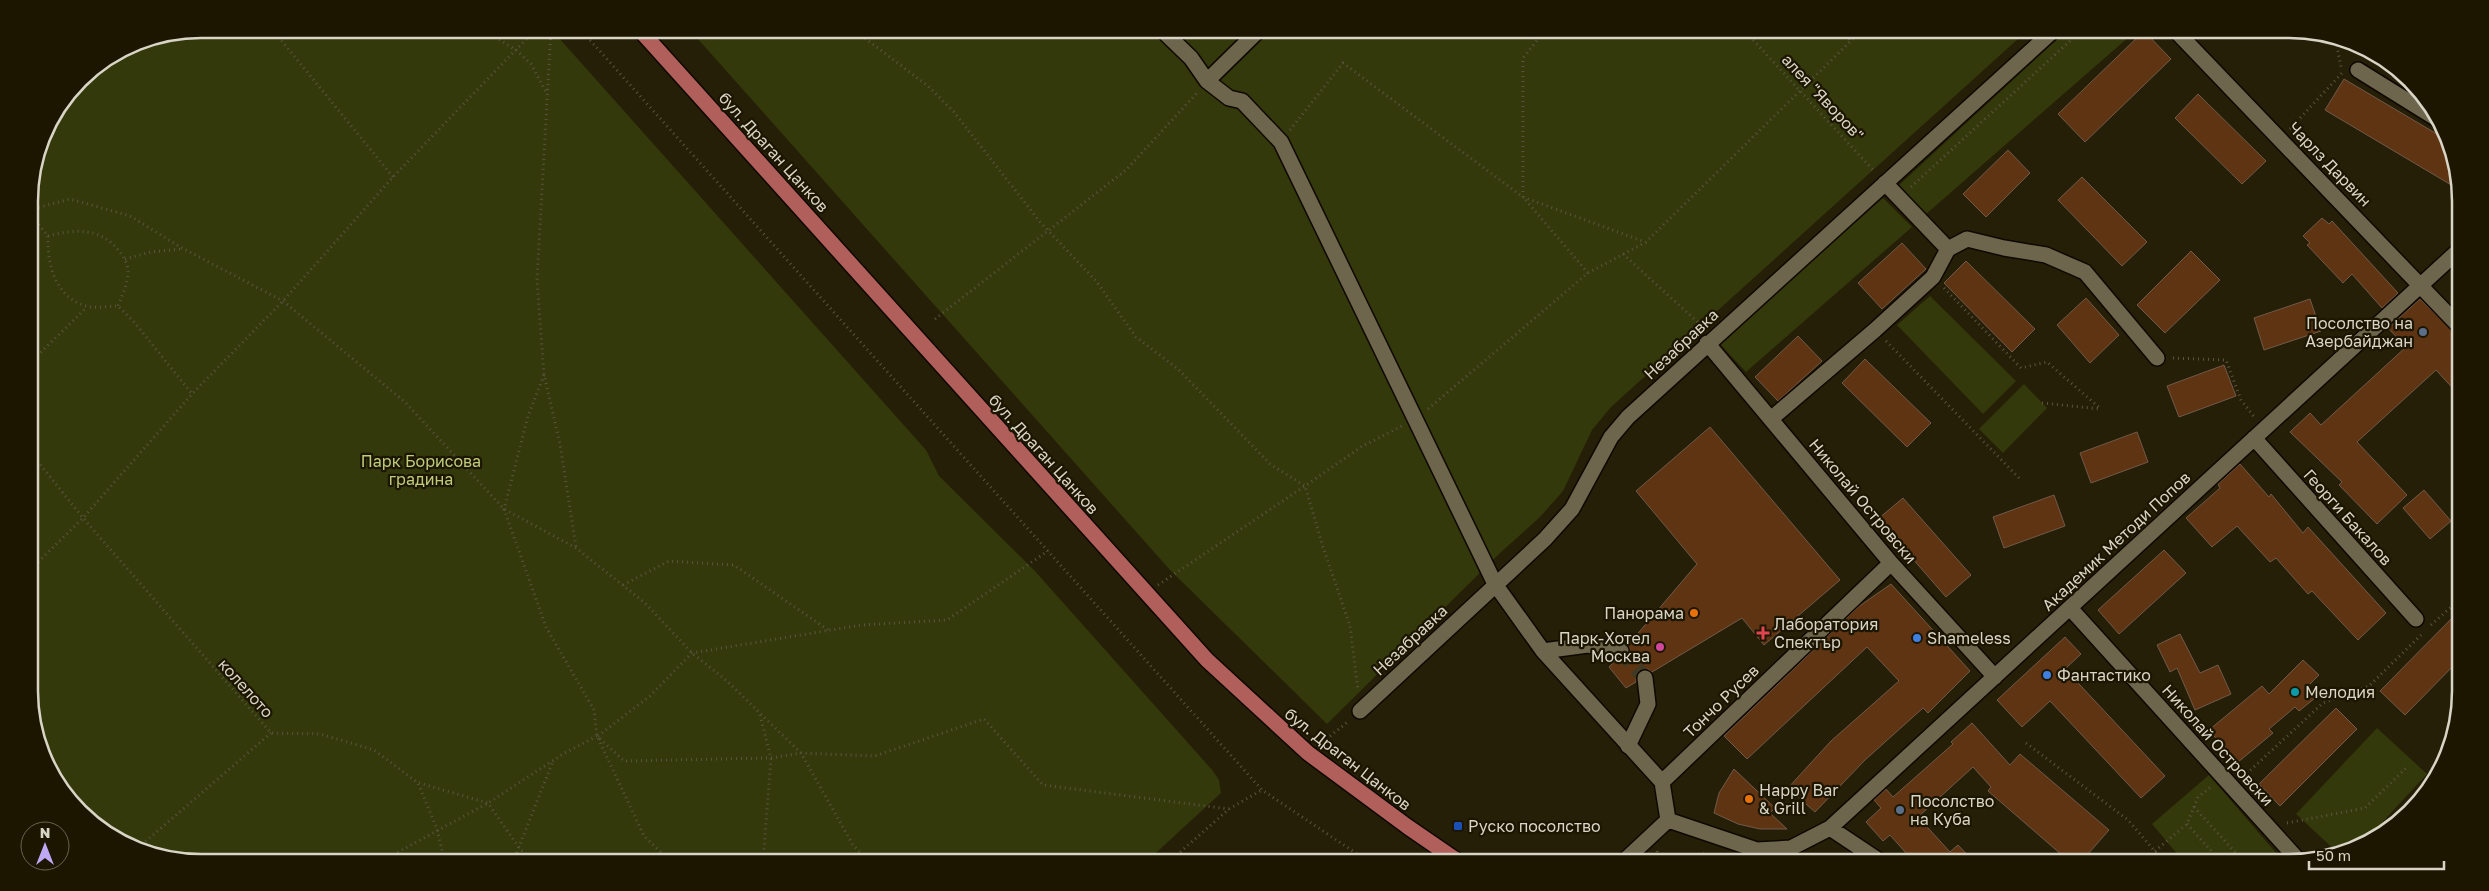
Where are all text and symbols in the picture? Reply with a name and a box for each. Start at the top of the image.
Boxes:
street label: алея "Яворов" [1778,50,1868,144]
street label: бул. Драган Цанков [715,88,833,216]
street label: Чарлз Дарвин [2284,117,2376,211]
street label: Незабравка [1640,304,1722,384]
place label: Посолство на Азербайджан [2305,313,2413,351]
marker: Посолство на Азербайджан [2417,326,2429,338]
street label: бул. Драган Цанков [985,390,1103,518]
street label: Николай Островски [1805,434,1921,568]
park label: Парк Борисова градина [361,451,481,489]
street label: Георги Бакалов [2299,465,2397,569]
street label: Академик Методи Попов [2038,467,2194,615]
street label: Незабравка [1369,600,1451,680]
place label: Панорама [1604,603,1684,623]
marker: Панорама [1688,607,1700,619]
place label: Лаборатория Спектър [1774,614,1878,652]
marker: Лаборатория Спектър [1756,626,1770,640]
place label: Парк-Хотел Москва [1559,628,1650,666]
place label: Shameless [1927,628,2011,648]
marker: Shameless [1911,632,1923,644]
marker: Парк-Хотел Москва [1654,641,1666,653]
street label: колелото [214,654,278,722]
street label: Тончо Русев [1679,660,1763,742]
place label: Фантастико [2057,665,2151,685]
marker: Фантастико [2041,669,2053,681]
street label: Николай Островски [2158,680,2278,810]
place label: Мелодия [2305,682,2375,702]
marker: Мелодия [2289,686,2301,698]
street label: бул. Драган Цанков [1281,703,1415,815]
place label: Happy Bar & Grill [1759,780,1839,818]
place label: Посолство на Куба [1910,791,1994,829]
marker: Happy Bar & Grill [1743,793,1755,805]
marker: Посолство на Куба [1894,804,1906,816]
place label: Руско посолство [1468,816,1601,836]
marker: Руско посолство [1452,820,1464,832]
north arrow [20,821,70,871]
text: N [40,824,50,841]
scale bar [2309,838,2444,870]
text: 50 m [2316,846,2351,864]

